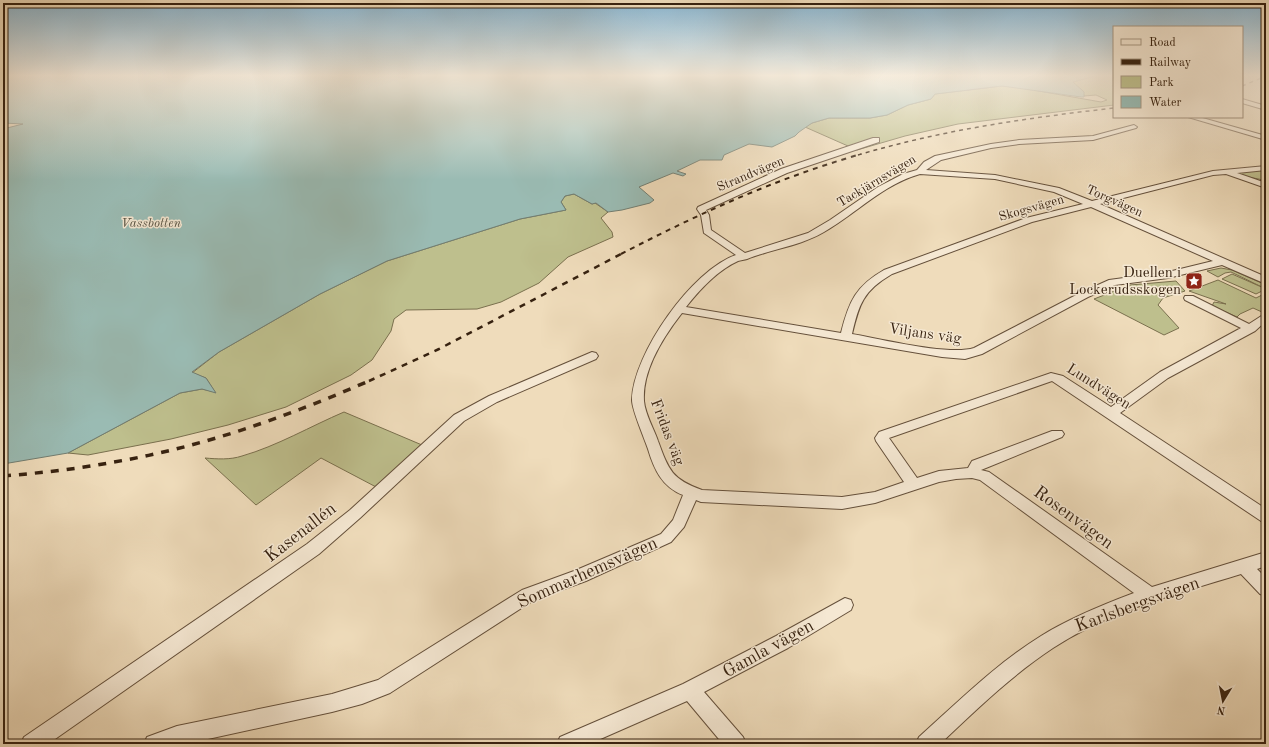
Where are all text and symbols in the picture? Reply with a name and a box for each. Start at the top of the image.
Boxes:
legend [1113,26,1243,118]
text: Road [1149,37,1176,49]
text: Railway [1149,57,1192,69]
text: Park [1149,77,1174,89]
text: Water [1149,97,1182,109]
street label: Tackjärnsvägen [835,153,918,210]
street label: Strandvägen [715,154,786,194]
street label: Torgvägen [1084,183,1145,220]
street label: Skogsvägen [997,193,1066,224]
water label: Vassbotten [121,217,182,230]
place label: Duellen i Lockerudsskogen [1069,266,1181,298]
place icon: Duellen i Lockerudsskogen [1184,271,1204,291]
street label: Viljans väg [887,322,962,347]
street label: Lundvägen [1064,362,1133,413]
street label: Fridas väg [647,397,686,468]
street label: Rosenvägen [1030,483,1117,553]
street label: Kasenallén [262,499,340,566]
street label: Sommarhemsvägen [515,534,660,612]
street label: Karlsbergsvägen [1073,574,1202,636]
street label: Gamla vägen [720,616,817,681]
north arrow [1203,681,1243,721]
text: N [1216,703,1227,716]

